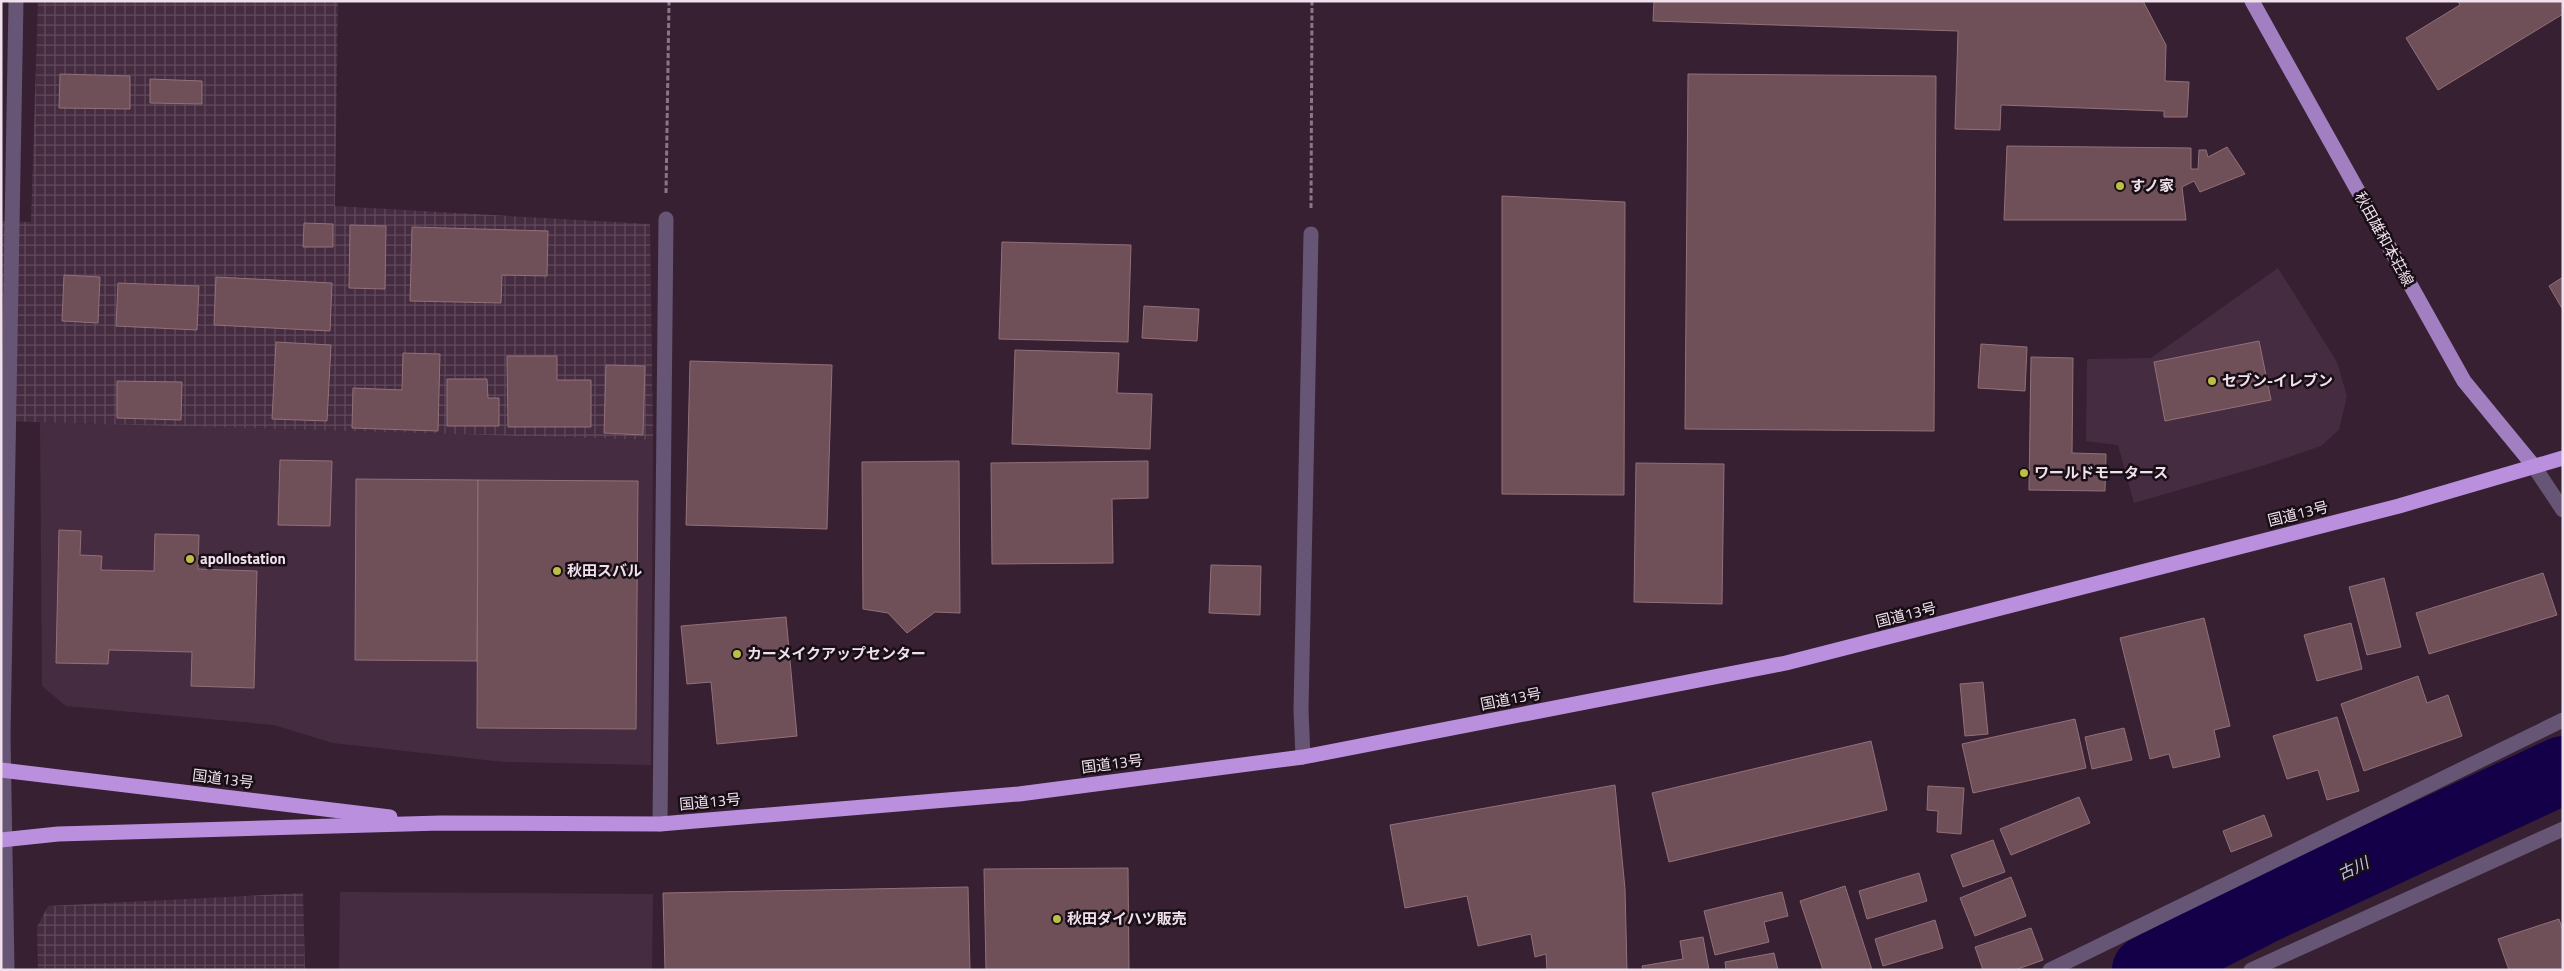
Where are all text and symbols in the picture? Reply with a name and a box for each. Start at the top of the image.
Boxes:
place label: すノ家 [2130,174,2174,197]
marker: すノ家 [2114,180,2126,192]
street label: 秋田雄和本荘線 [2349,187,2420,290]
place label: セブン-イレブン [2222,369,2333,392]
marker: セブン-イレブン [2206,375,2218,387]
place label: ワールドモータース [2034,461,2168,484]
marker: ワールドモータース [2018,467,2030,479]
street label: 国道13号 [2265,495,2331,532]
place label: apollostation [200,547,286,570]
marker: apollostation [184,553,196,565]
place label: 秋田スバル [567,559,642,582]
marker: 秋田スバル [551,565,563,577]
street label: 国道13号 [1873,596,1939,633]
place label: カーメイクアップセンター [747,642,926,665]
marker: カーメイクアップセンター [731,648,743,660]
street label: 国道13号 [1478,681,1543,716]
street label: 国道13号 [1080,748,1144,779]
street label: 国道13号 [191,763,255,794]
street label: 国道13号 [678,787,742,816]
water label: 古川 [2333,850,2374,886]
place label: 秋田ダイハツ販売 [1067,907,1187,930]
marker: 秋田ダイハツ販売 [1051,913,1063,925]

